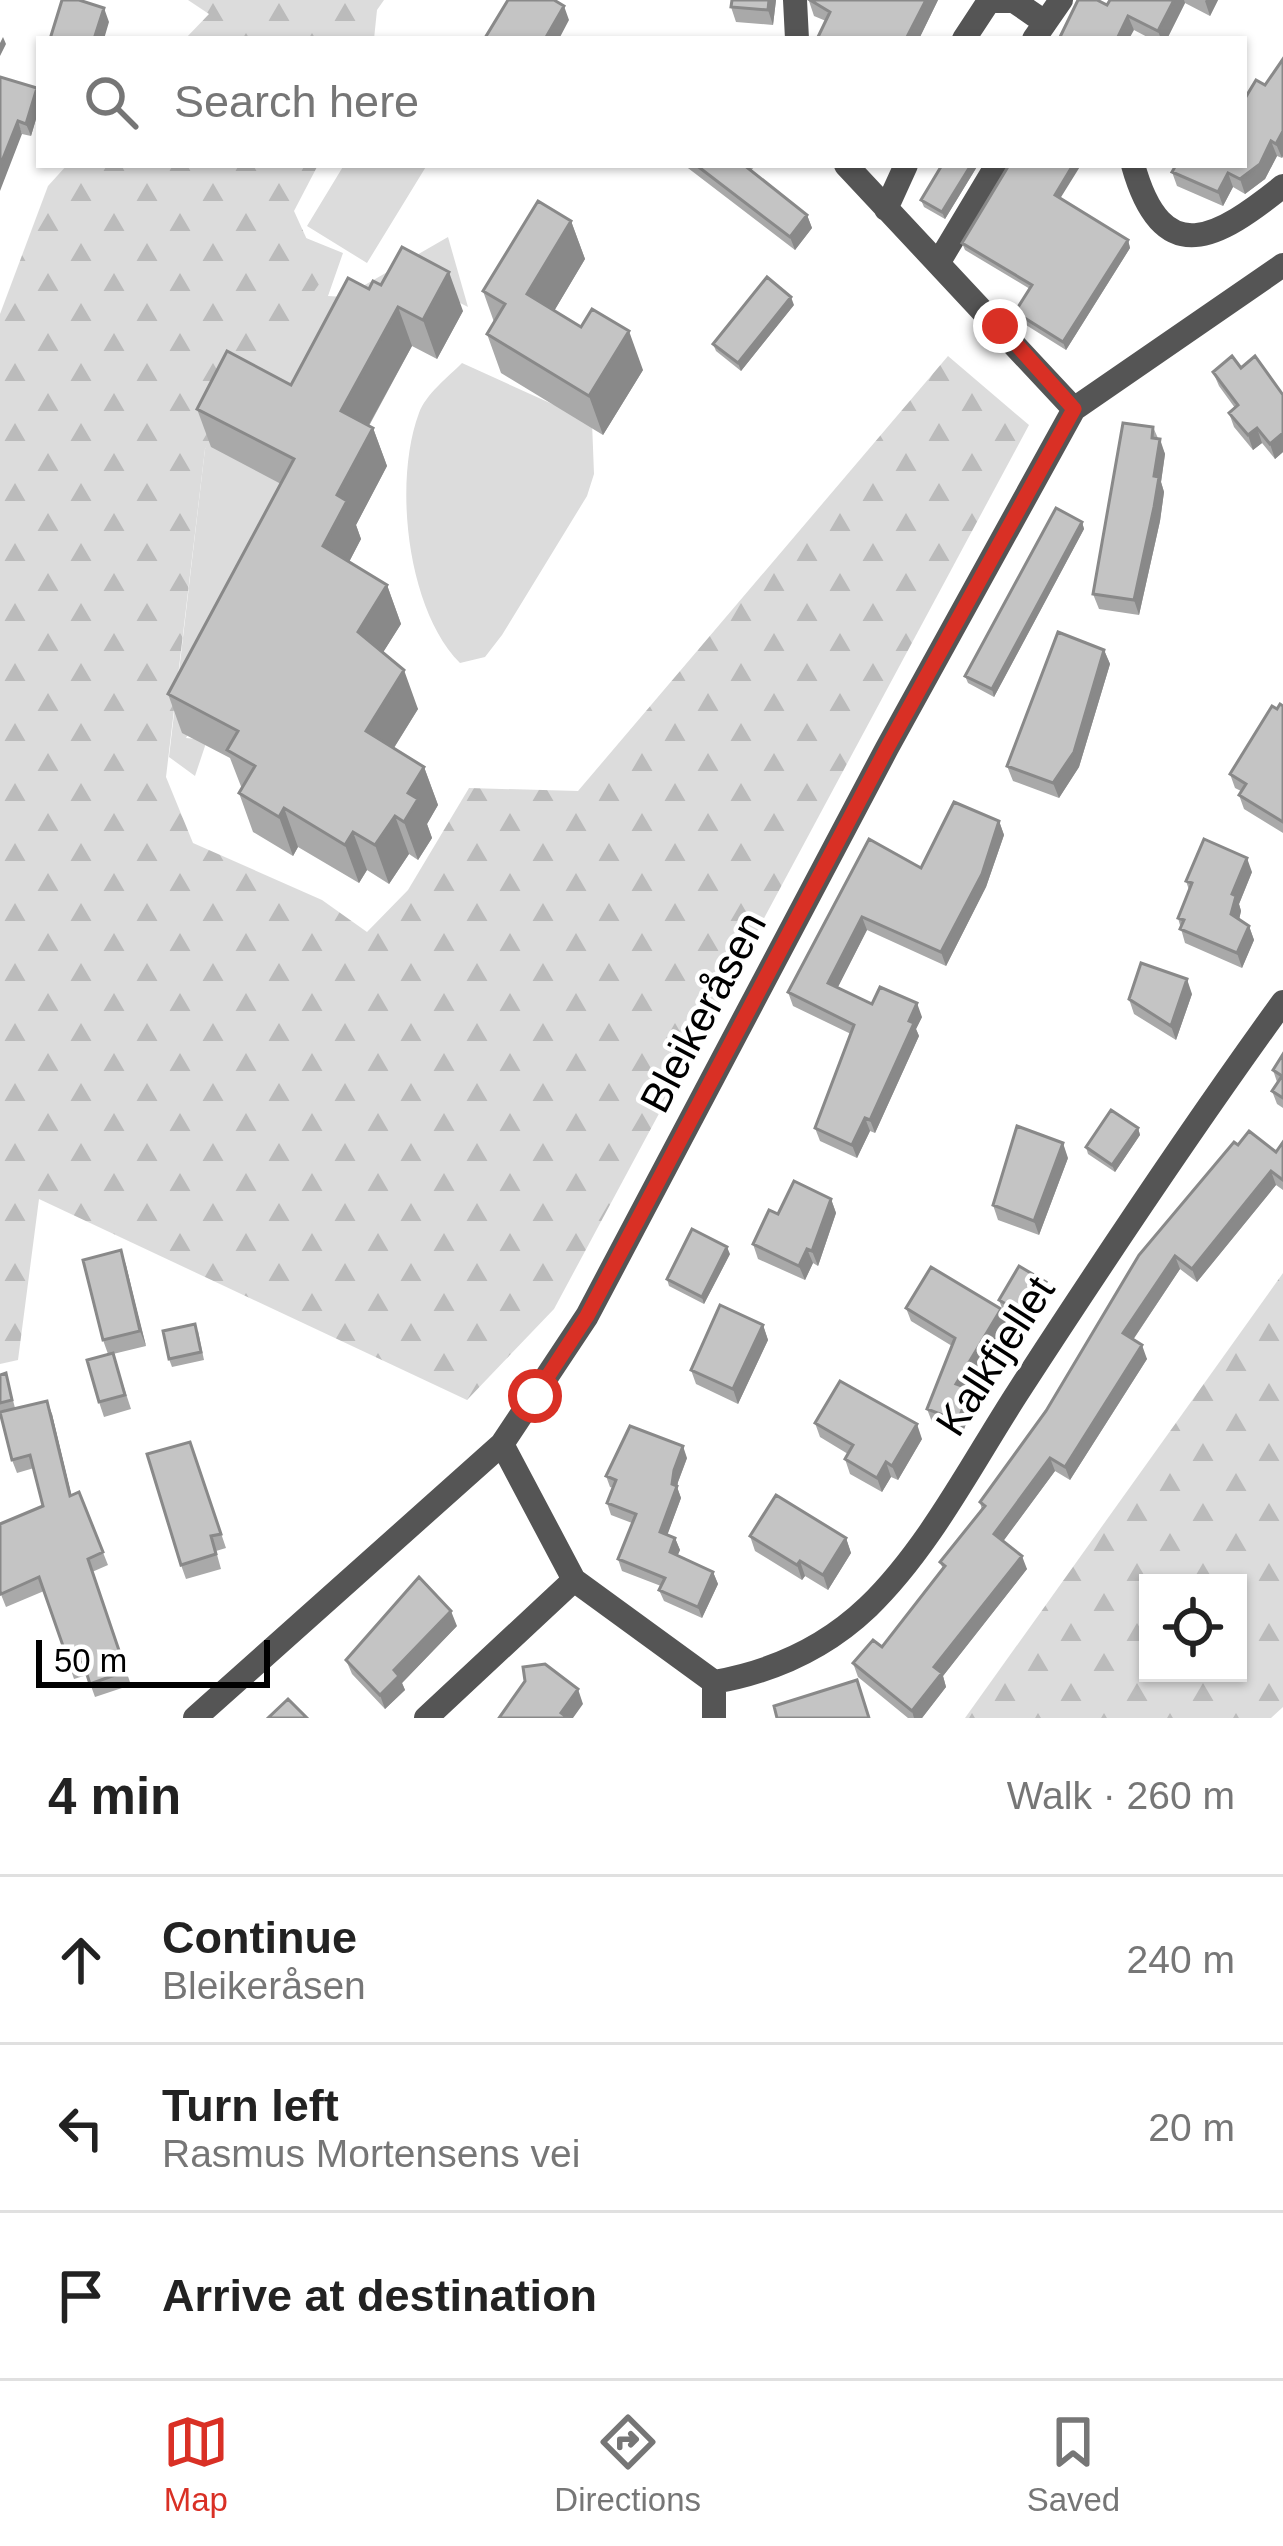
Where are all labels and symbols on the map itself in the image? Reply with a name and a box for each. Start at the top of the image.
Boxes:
route end [973,299,1027,353]
street label: Bleikeråsen [631,904,775,1120]
street label: Kalkfjellet [926,1268,1064,1444]
route start [508,1369,562,1423]
scale bar [36,1634,270,1687]

